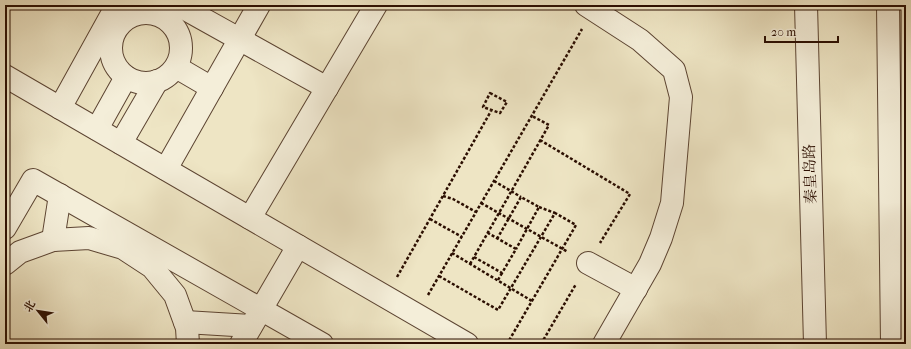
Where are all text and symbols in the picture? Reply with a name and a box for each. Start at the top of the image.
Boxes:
scale bar [765,18,838,44]
text: 20 m [771,25,796,39]
street label: 秦皇岛路 [800,144,820,204]
north arrow [18,291,58,331]
text: 北 [21,298,38,314]

